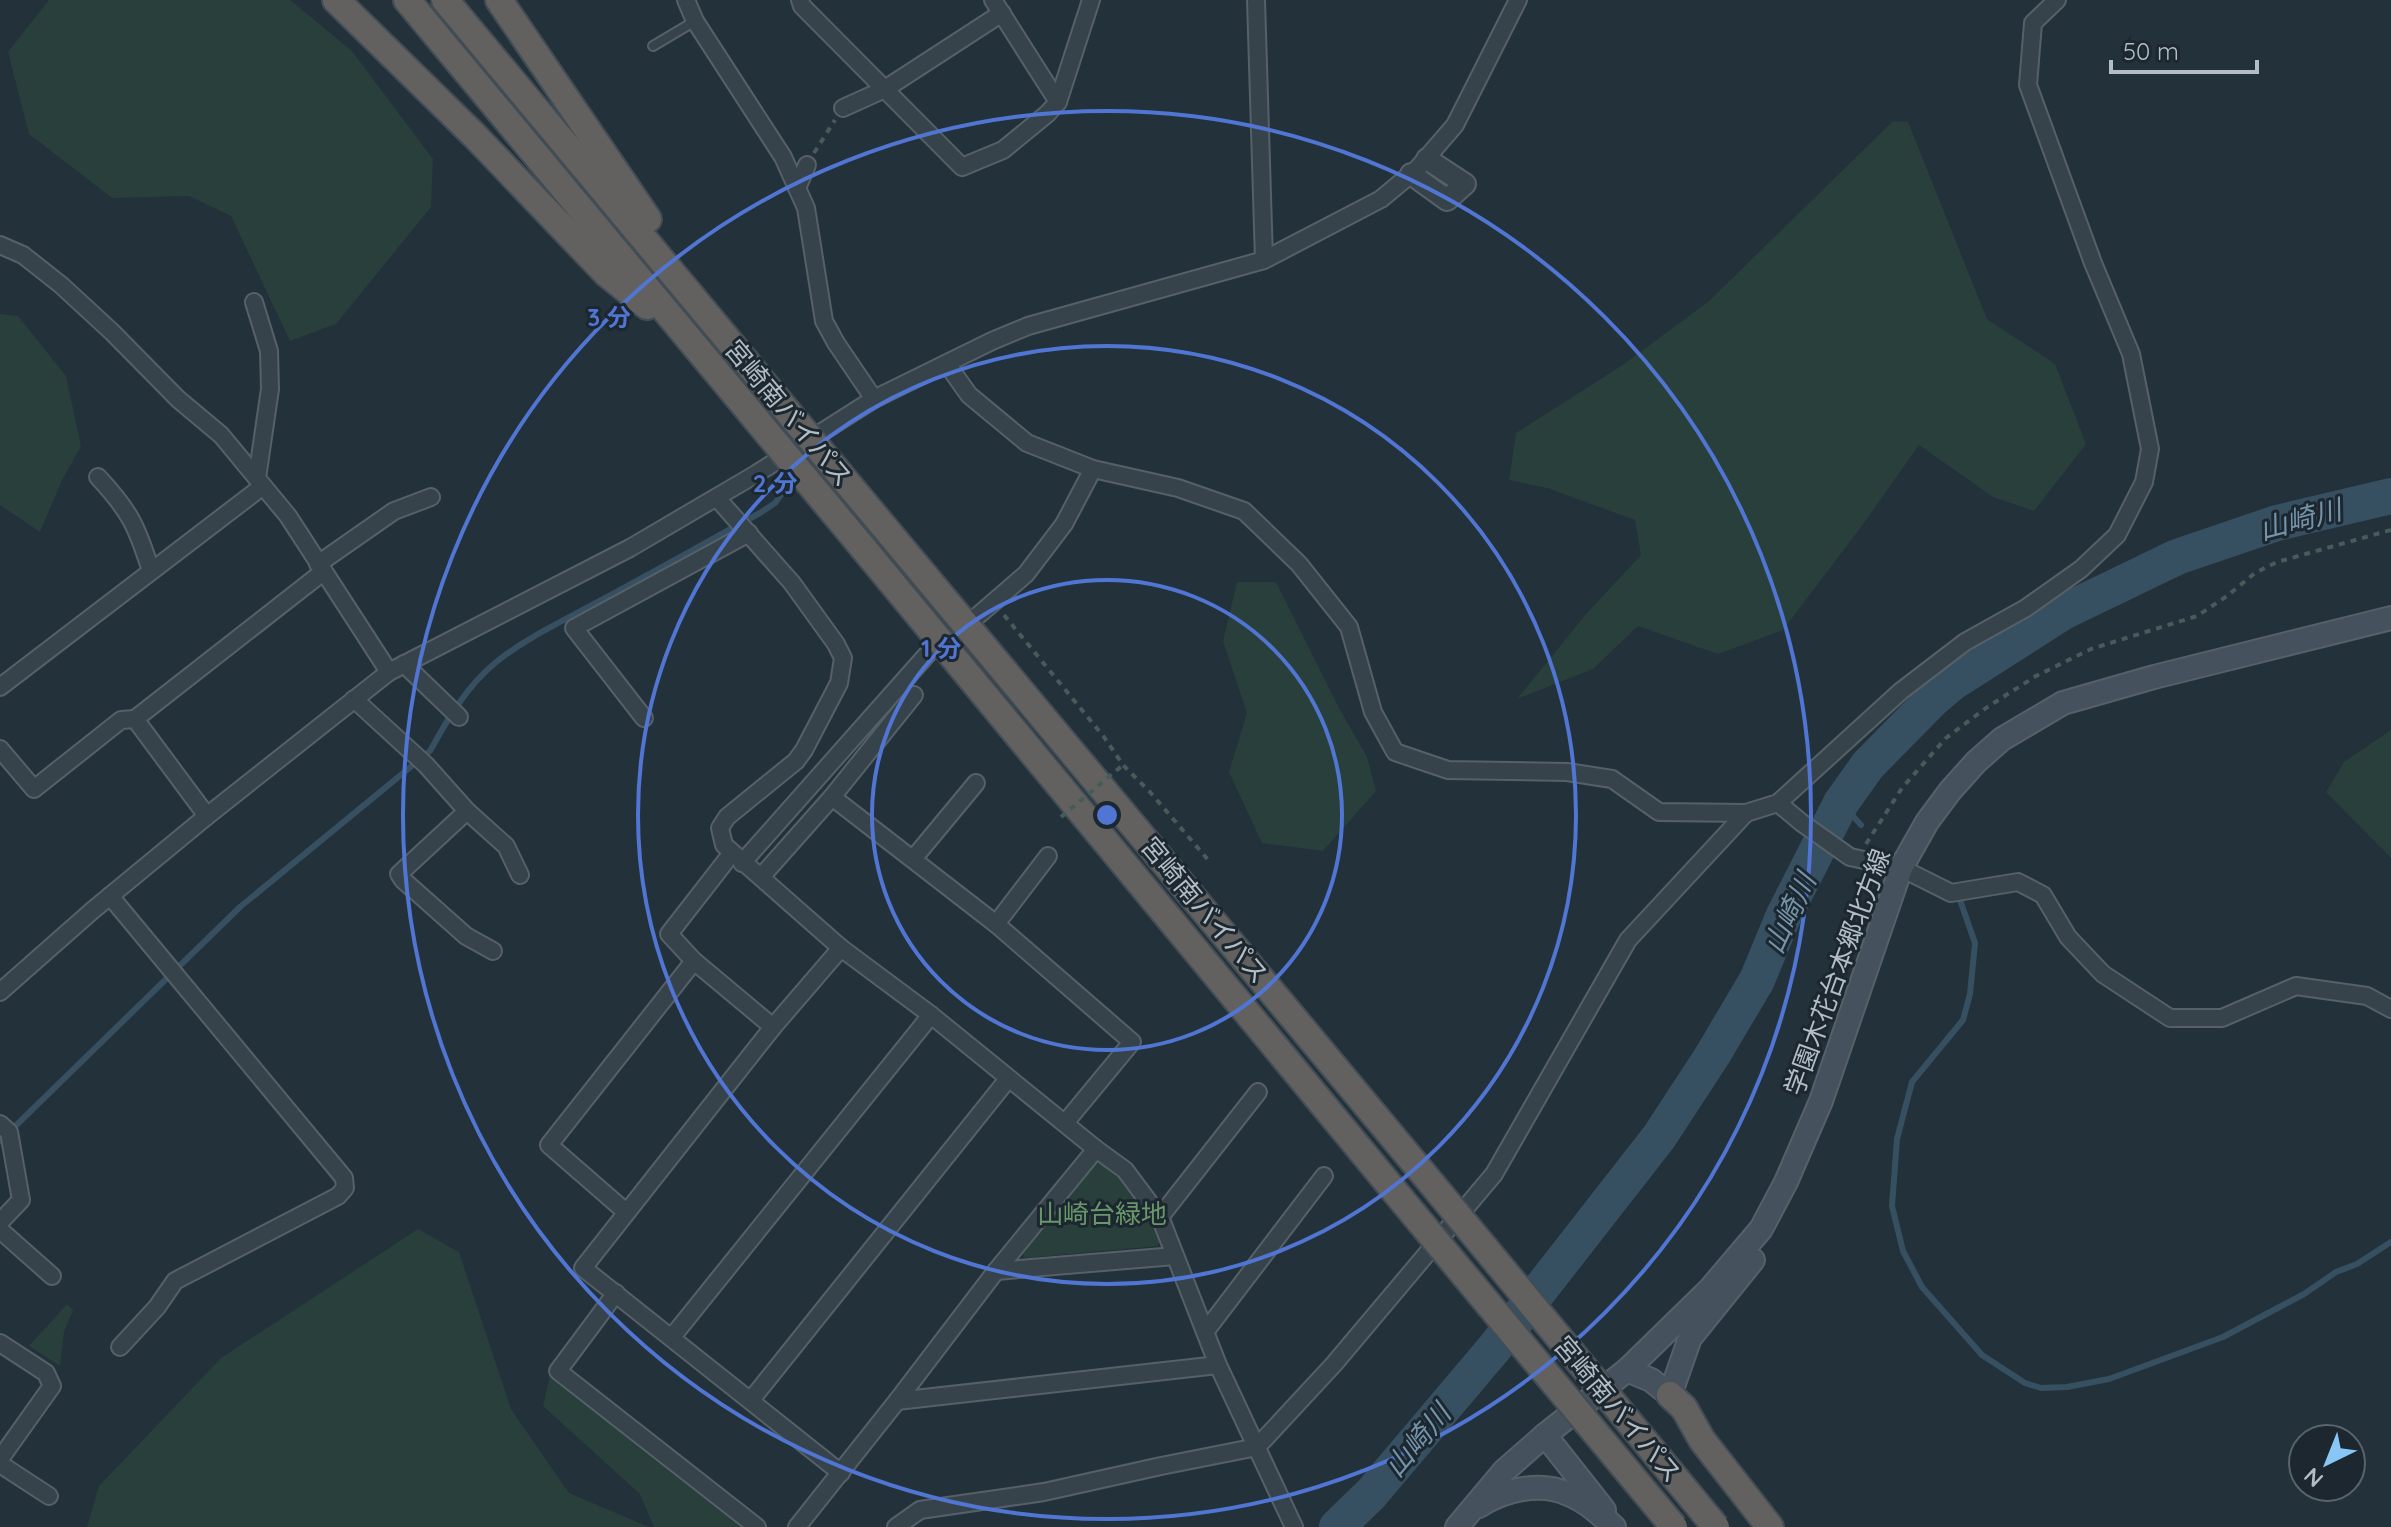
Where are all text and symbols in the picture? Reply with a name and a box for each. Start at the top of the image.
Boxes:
scale bar [2111,24,2257,74]
text: 50 m [2123,36,2179,66]
text: 3 分 [587,302,631,332]
street label: 宮崎南バイパス [718,333,860,493]
text: 2 分 [753,468,797,498]
water label: 山崎川 [2255,490,2348,547]
text: 1 分 [921,633,961,663]
centre of rings [1093,801,1121,829]
street label: 宮崎南バイパス [1134,830,1276,990]
street label: 学園木花台本郷北方線 [1777,844,1897,1100]
water label: 山崎川 [1755,865,1824,958]
park label: 山崎台緑地 [1037,1197,1167,1230]
street label: 宮崎南バイパス [1547,1329,1689,1489]
water label: 山崎川 [1377,1394,1459,1483]
north arrow [2287,1423,2367,1503]
text: N [2298,1462,2329,1493]

